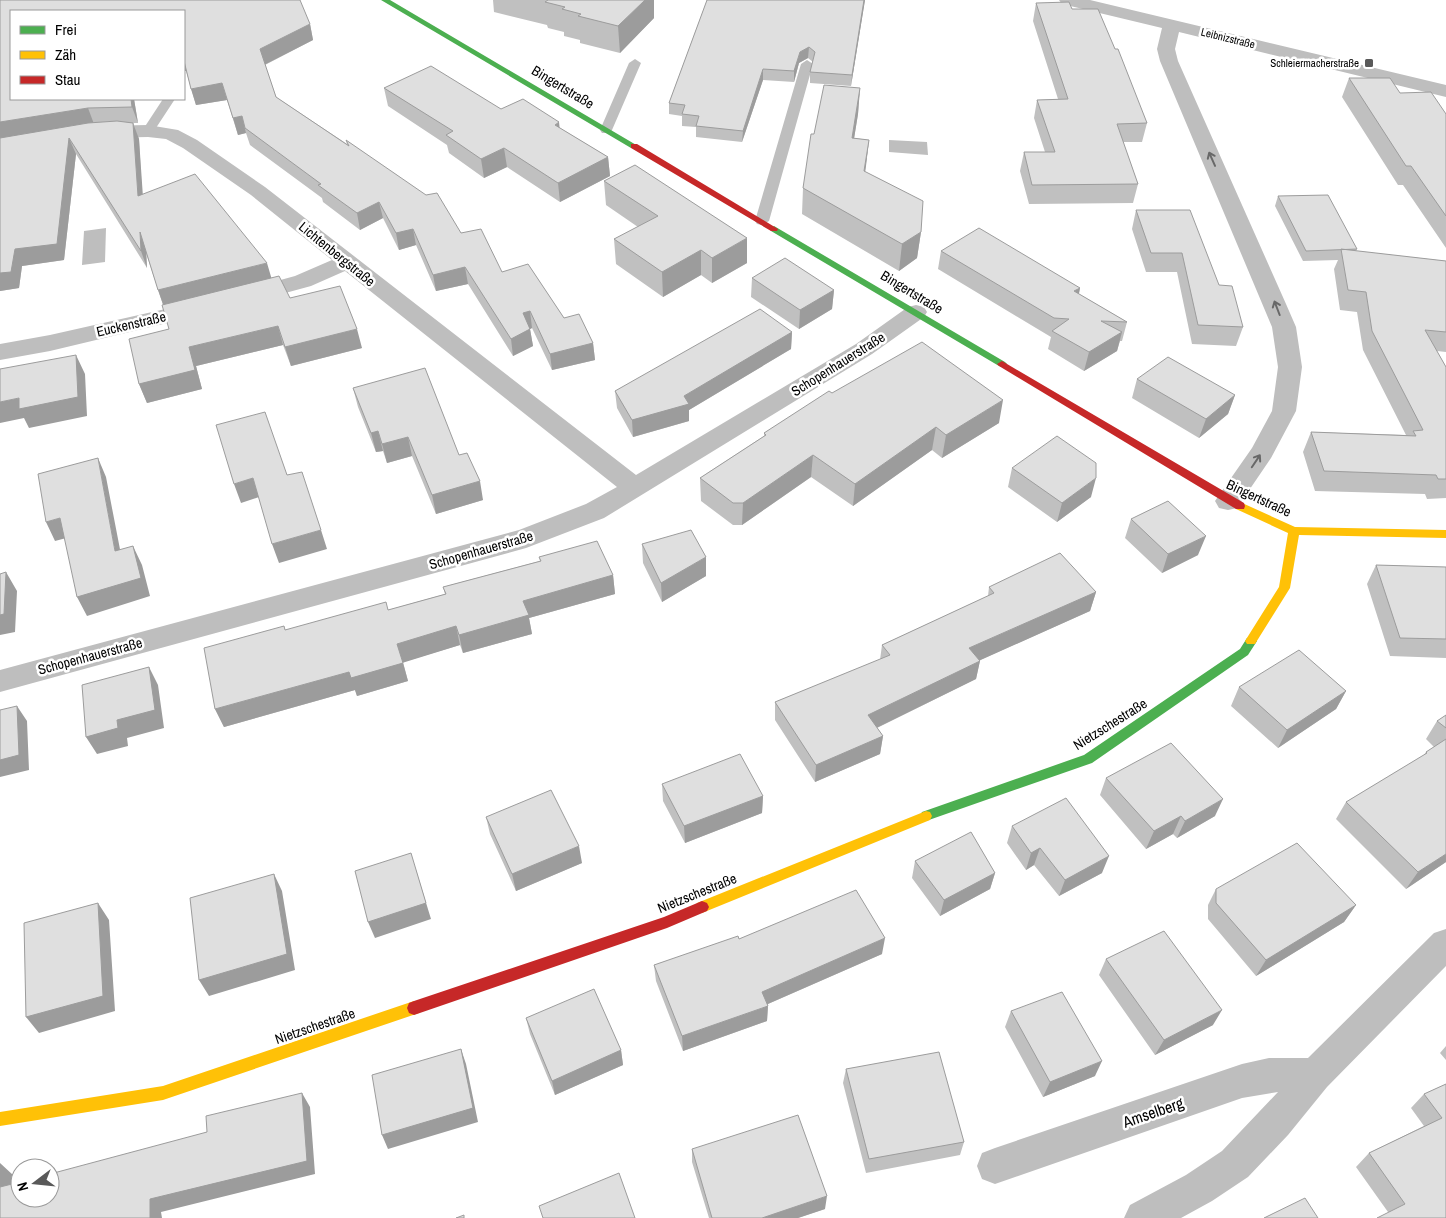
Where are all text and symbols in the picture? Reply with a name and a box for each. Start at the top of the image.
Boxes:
legend [10,10,185,100]
text: Frei [55,19,77,40]
street label: Leibnizstraße [1200,25,1256,51]
text: Zäh [55,44,76,65]
place label: Schleiermacherstraße [1270,56,1359,70]
marker: Schleiermacherstraße [1363,57,1375,69]
street label: Bingertstraße [529,61,597,113]
text: Stau [55,69,80,90]
one-way arrow [1206,152,1216,167]
street label: Lichtenbergstraße [295,218,379,290]
street label: Bingertstraße [878,266,946,318]
one-way arrow [1272,301,1281,316]
street label: Euckenstraße [94,307,168,341]
street label: Schopenhauerstraße [788,328,888,400]
one-way arrow [1251,454,1261,468]
street label: Bingertstraße [1224,475,1294,521]
street label: Schopenhauerstraße [427,527,535,573]
street label: Schopenhauerstraße [36,633,144,679]
street label: Nietzschestraße [1070,694,1150,754]
street label: Nietzschestraße [655,869,739,917]
street label: Nietzschestraße [273,1004,357,1048]
street label: Amselberg [1119,1091,1187,1133]
north arrow [10,1158,60,1208]
text: N [13,1180,32,1193]

